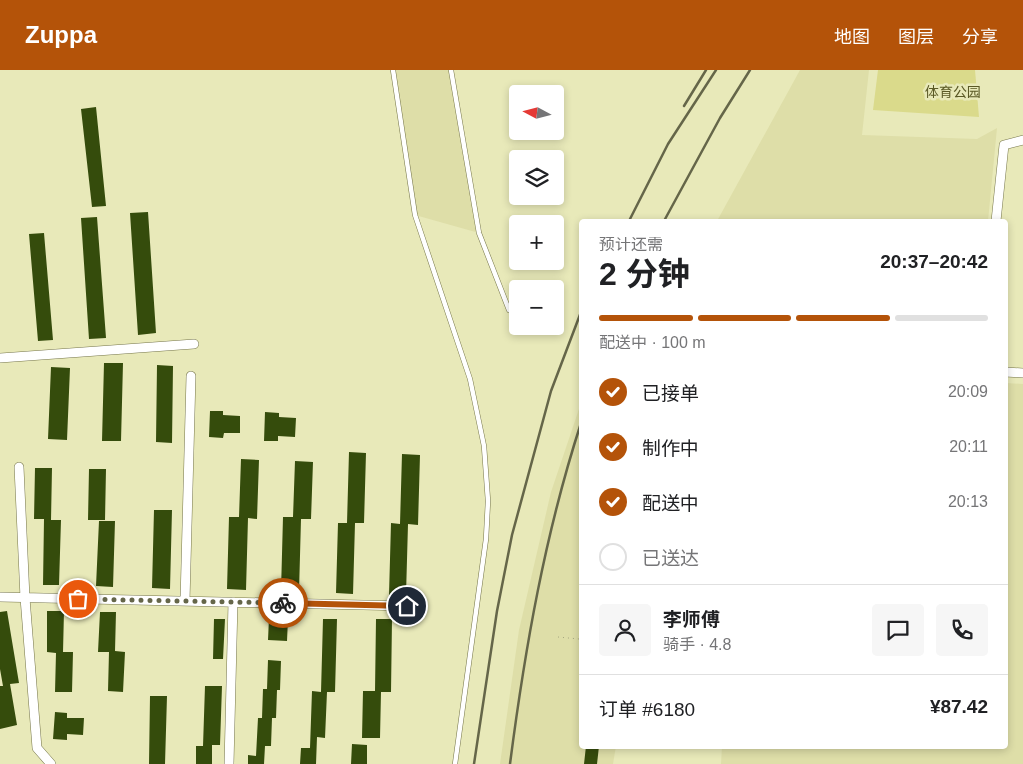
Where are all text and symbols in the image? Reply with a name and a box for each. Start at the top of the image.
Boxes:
text: Zuppa [25,21,97,48]
text: 地图 [834,27,870,47]
text: 图层 [898,27,934,47]
text: 分享 [962,27,998,47]
park label: 体育公园 [925,84,981,100]
north arrow [509,85,564,140]
map controls [509,85,564,335]
button: layers [509,150,564,205]
button: + [509,215,564,270]
text: 预计还需 [599,236,663,253]
text: 20:37–20:42 [880,251,988,272]
text: 2 分钟 [599,256,690,292]
button: − [509,280,564,335]
text: 配送中 · 100 m [599,334,706,351]
icon: check [599,378,627,406]
text: 已接单 [642,383,699,404]
text: 20:09 [948,383,988,400]
icon: check [599,433,627,461]
text: 制作中 [642,438,699,459]
text: 20:11 [949,438,988,455]
icon: check [599,488,627,516]
text: 配送中 [642,493,699,514]
text: 20:13 [948,493,988,510]
text: 已送达 [642,548,699,569]
pin [57,578,99,620]
courier [258,578,308,628]
icon: bag [64,585,92,613]
pin [386,585,428,627]
icon: bike [269,589,297,617]
icon: home [393,592,421,620]
button: person [599,604,651,656]
button: chat [872,604,924,656]
button: phone [936,604,988,656]
text: 李师傅 [663,609,720,630]
text: 骑手 · 4.8 [663,636,731,653]
text: ¥87.42 [930,696,988,717]
text: 订单 #6180 [599,699,695,720]

